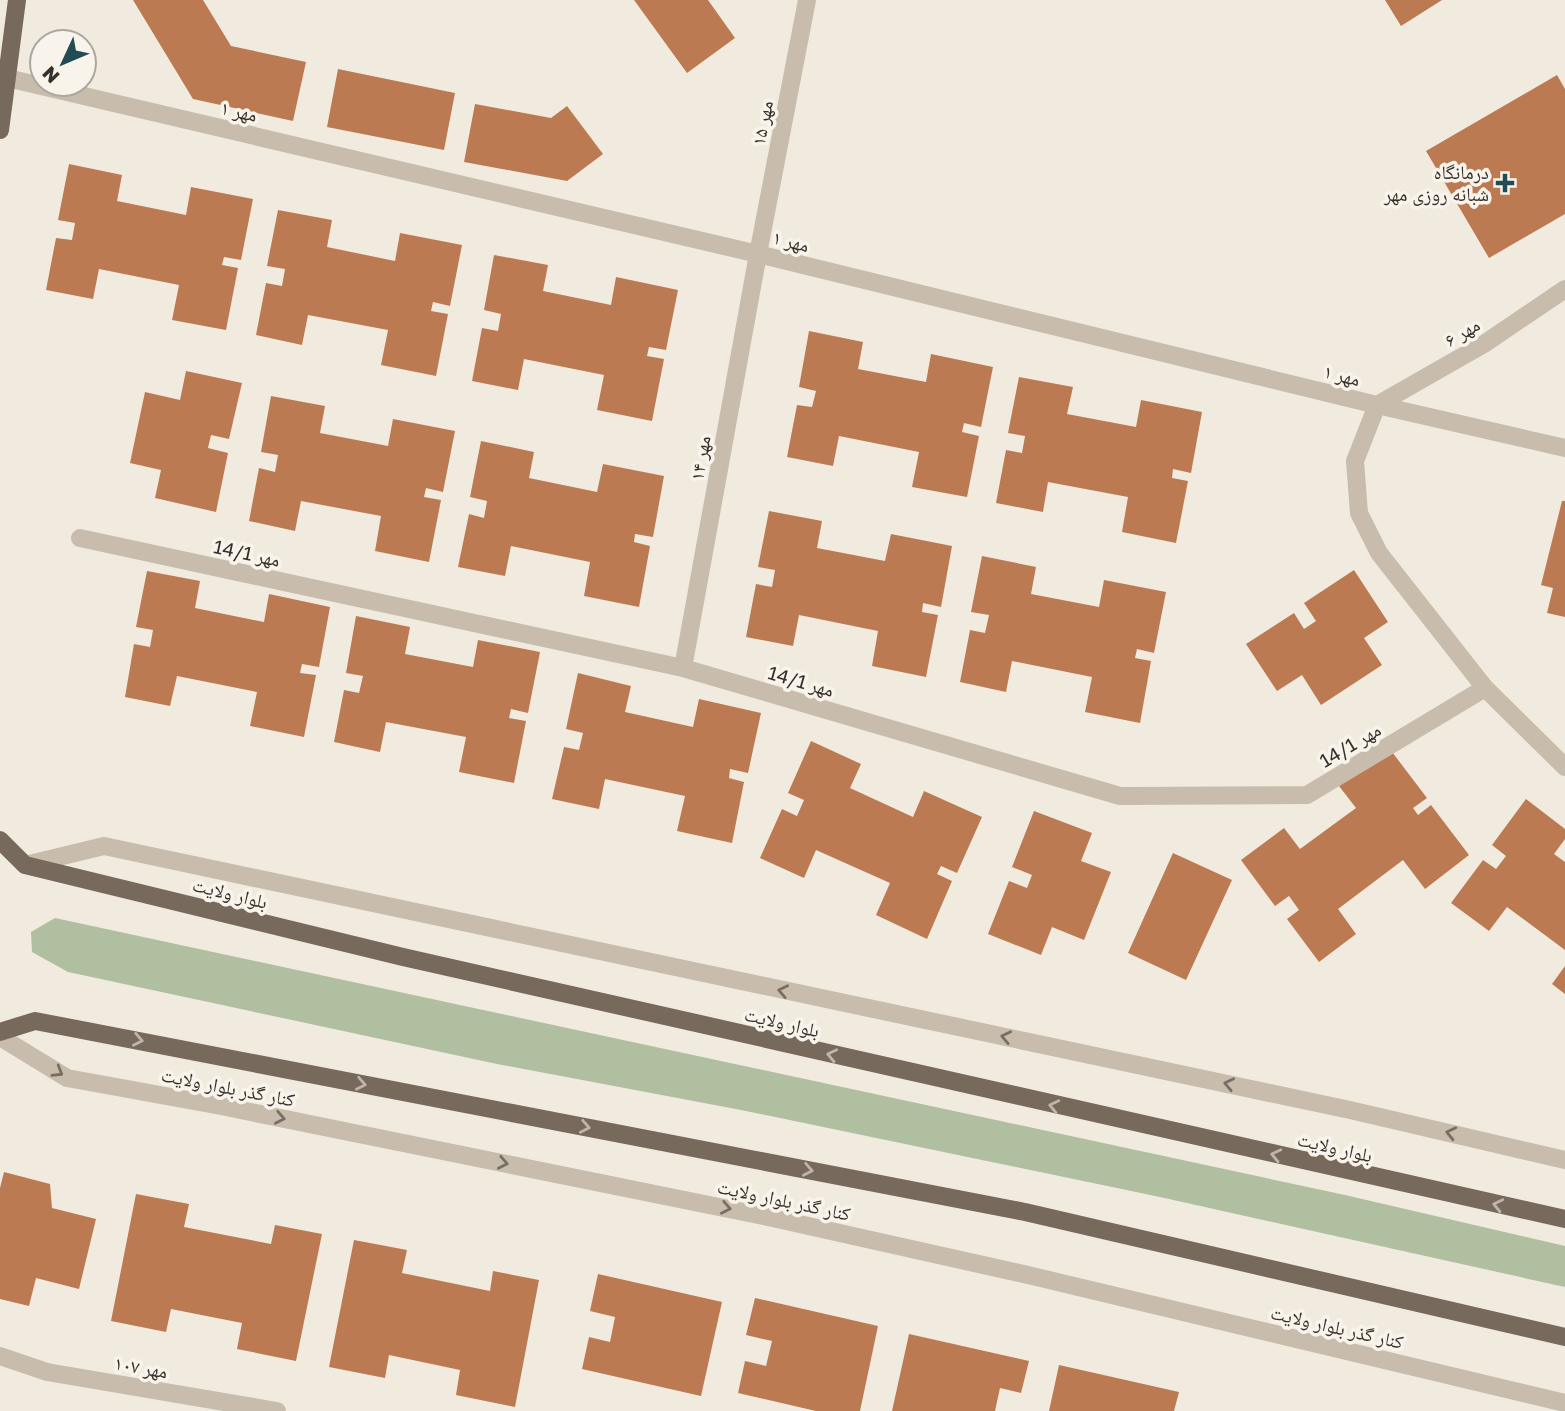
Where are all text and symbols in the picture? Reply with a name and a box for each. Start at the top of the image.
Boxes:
north arrow [28,28,98,98]
text: N [37,62,64,88]
street label: مهر ۱ [218,95,260,127]
street label: مهر ۱۵ [746,98,778,148]
place label: درمانگاه شبانه روزی مهر [1383,160,1489,206]
marker: درمانگاه شبانه روزی مهر [1495,173,1515,193]
street label: مهر ۱ [770,225,812,257]
street label: مهر ۶ [1440,312,1484,352]
street label: مهر ۱ [1321,359,1363,391]
street label: مهر ۱۴ [684,434,716,482]
street label: مهر 14/1 [212,534,282,572]
street label: مهر 14/1 [765,660,837,702]
street label: مهر 14/1 [1315,717,1385,773]
street label: بلوار ولایت [190,872,270,914]
one-way arrow [777,984,789,999]
street label: بلوار ولایت [742,1002,822,1042]
one-way arrow [1000,1031,1012,1046]
one-way arrow [132,1032,144,1047]
one-way arrow [826,1049,838,1063]
street label: کنار گذر بلوار ولایت [159,1062,297,1112]
one-way arrow [51,1064,64,1077]
one-way arrow [355,1075,367,1090]
one-way arrow [1223,1078,1235,1093]
one-way arrow [1048,1099,1060,1114]
one-way arrow [274,1110,286,1125]
one-way arrow [579,1119,591,1134]
street label: بلوار ولایت [1295,1127,1375,1167]
one-way arrow [1445,1127,1457,1141]
one-way arrow [1270,1149,1282,1164]
one-way arrow [497,1155,509,1170]
one-way arrow [802,1162,814,1177]
street label: کنار گذر بلوار ولایت [715,1174,853,1226]
one-way arrow [1492,1198,1504,1213]
one-way arrow [720,1200,732,1215]
street label: کنار گذر بلوار ولایت [1268,1300,1406,1354]
street label: مهر ۱۰۷ [112,1350,170,1384]

